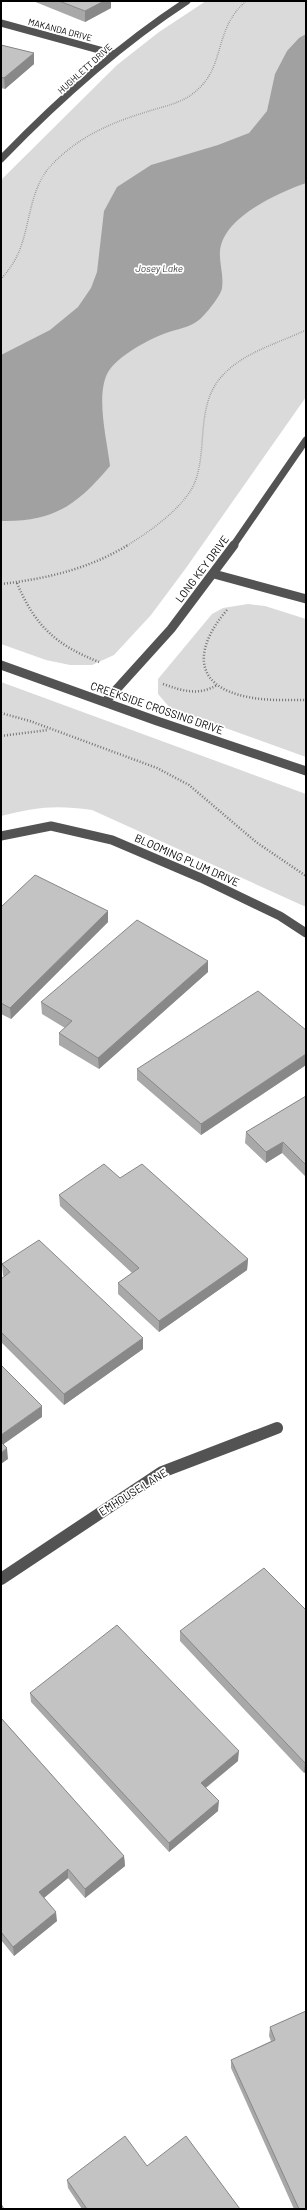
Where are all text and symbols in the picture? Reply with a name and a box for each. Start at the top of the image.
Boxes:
street label: MAKANDA DRIVE [27,16,93,43]
street label: HUGHLETT DRIVE [55,41,114,96]
water label: Josey Lake [135,262,183,274]
street label: LONG KEY DRIVE [172,532,231,605]
street label: CREEKSIDE CROSSING DRIVE [89,679,226,737]
street label: BLOOMING PLUM DRIVE [133,831,242,889]
street label: EMHOUSE LANE [96,1465,170,1518]

